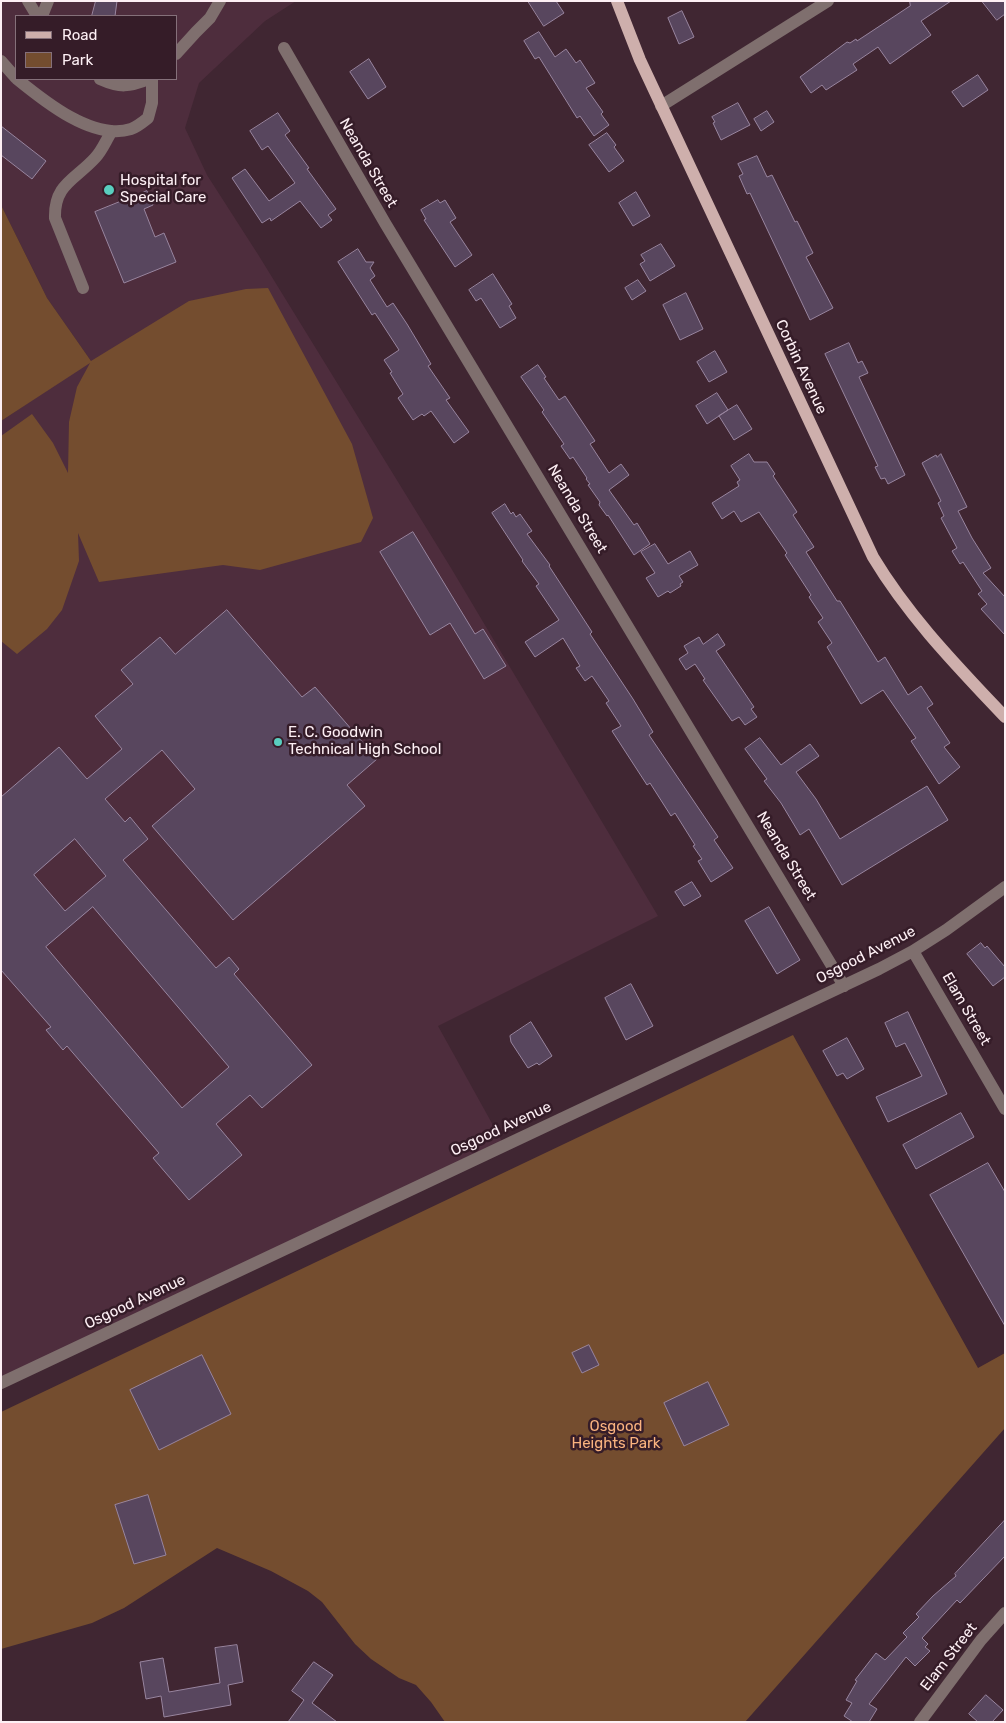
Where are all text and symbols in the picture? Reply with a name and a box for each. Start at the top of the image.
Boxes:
legend [15,15,178,80]
text: Road [62,26,98,44]
text: Park [62,51,93,69]
street label: Neanda Street [335,115,401,211]
place label: Hospital for Special Care [120,172,206,207]
marker: Hospital for Special Care [102,183,116,197]
street label: Corbin Avenue [771,317,831,417]
street label: Neanda Street [543,461,611,557]
place label: E. C. Goodwin Technical High School [288,724,441,759]
marker: E. C. Goodwin Technical High School [272,736,284,748]
street label: Neanda Street [752,808,820,904]
street label: Osgood Avenue [813,922,919,988]
street label: Elam Street [938,969,994,1049]
street label: Osgood Avenue [448,1098,554,1160]
street label: Osgood Avenue [82,1271,188,1333]
park label: Osgood Heights Park [571,1418,661,1453]
street label: Elam Street [917,1619,981,1695]

